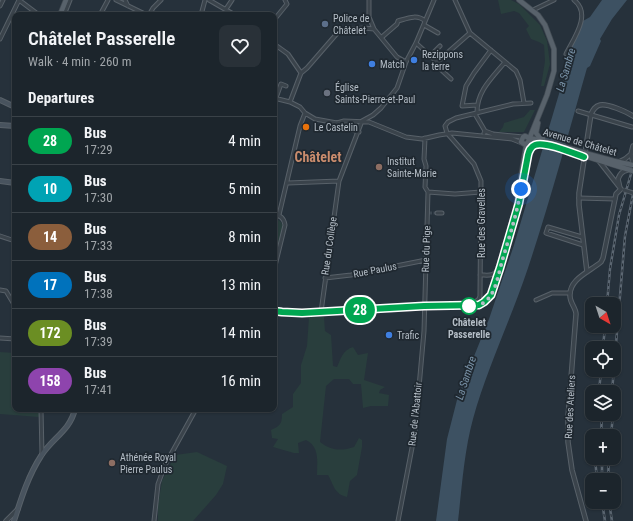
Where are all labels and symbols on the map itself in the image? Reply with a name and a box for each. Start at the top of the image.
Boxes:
place label: Police de Châtelet [333,13,370,36]
marker: Police de Châtelet [320,19,330,29]
water label: La Sambre [554,47,578,93]
place label: Rezippons la terre [422,49,463,72]
marker: Rezippons la terre [409,55,419,65]
marker: Match [367,59,377,69]
place label: Match [380,59,405,70]
place label: Église Saints-Pierre-et-Paul [335,81,415,105]
marker: Église Saints-Pierre-et-Paul [322,88,332,98]
marker: Le Castelin [301,122,311,132]
place label: Le Castelin [314,122,358,133]
street label: Avenue de Châtelet [542,126,618,158]
district label: Châtelet [295,149,341,165]
place label: Institut Sainte-Marie [387,156,437,179]
marker: Institut Sainte-Marie [374,162,384,172]
your location [511,179,531,199]
street label: Rue des Gravelles [476,188,487,258]
street label: Rue du Collège [319,216,339,276]
street label: Rue du Pige [420,225,432,273]
street label: Rue Paulus [352,260,398,280]
line badge: 28 [342,297,378,323]
marker: Châtelet Passerelle [460,297,478,315]
north arrow [585,297,621,333]
place label: Châtelet Passerelle [448,317,490,340]
marker: Trafic [384,330,394,340]
place label: Trafic [397,330,419,341]
water label: La Sambre [453,355,479,401]
street label: Rue des Ateliers [563,374,577,439]
street label: Rue de l'Abattoir [406,381,424,447]
place label: Athénée Royal Pierre Paulus [120,452,176,475]
marker: Athénée Royal Pierre Paulus [107,458,117,468]

